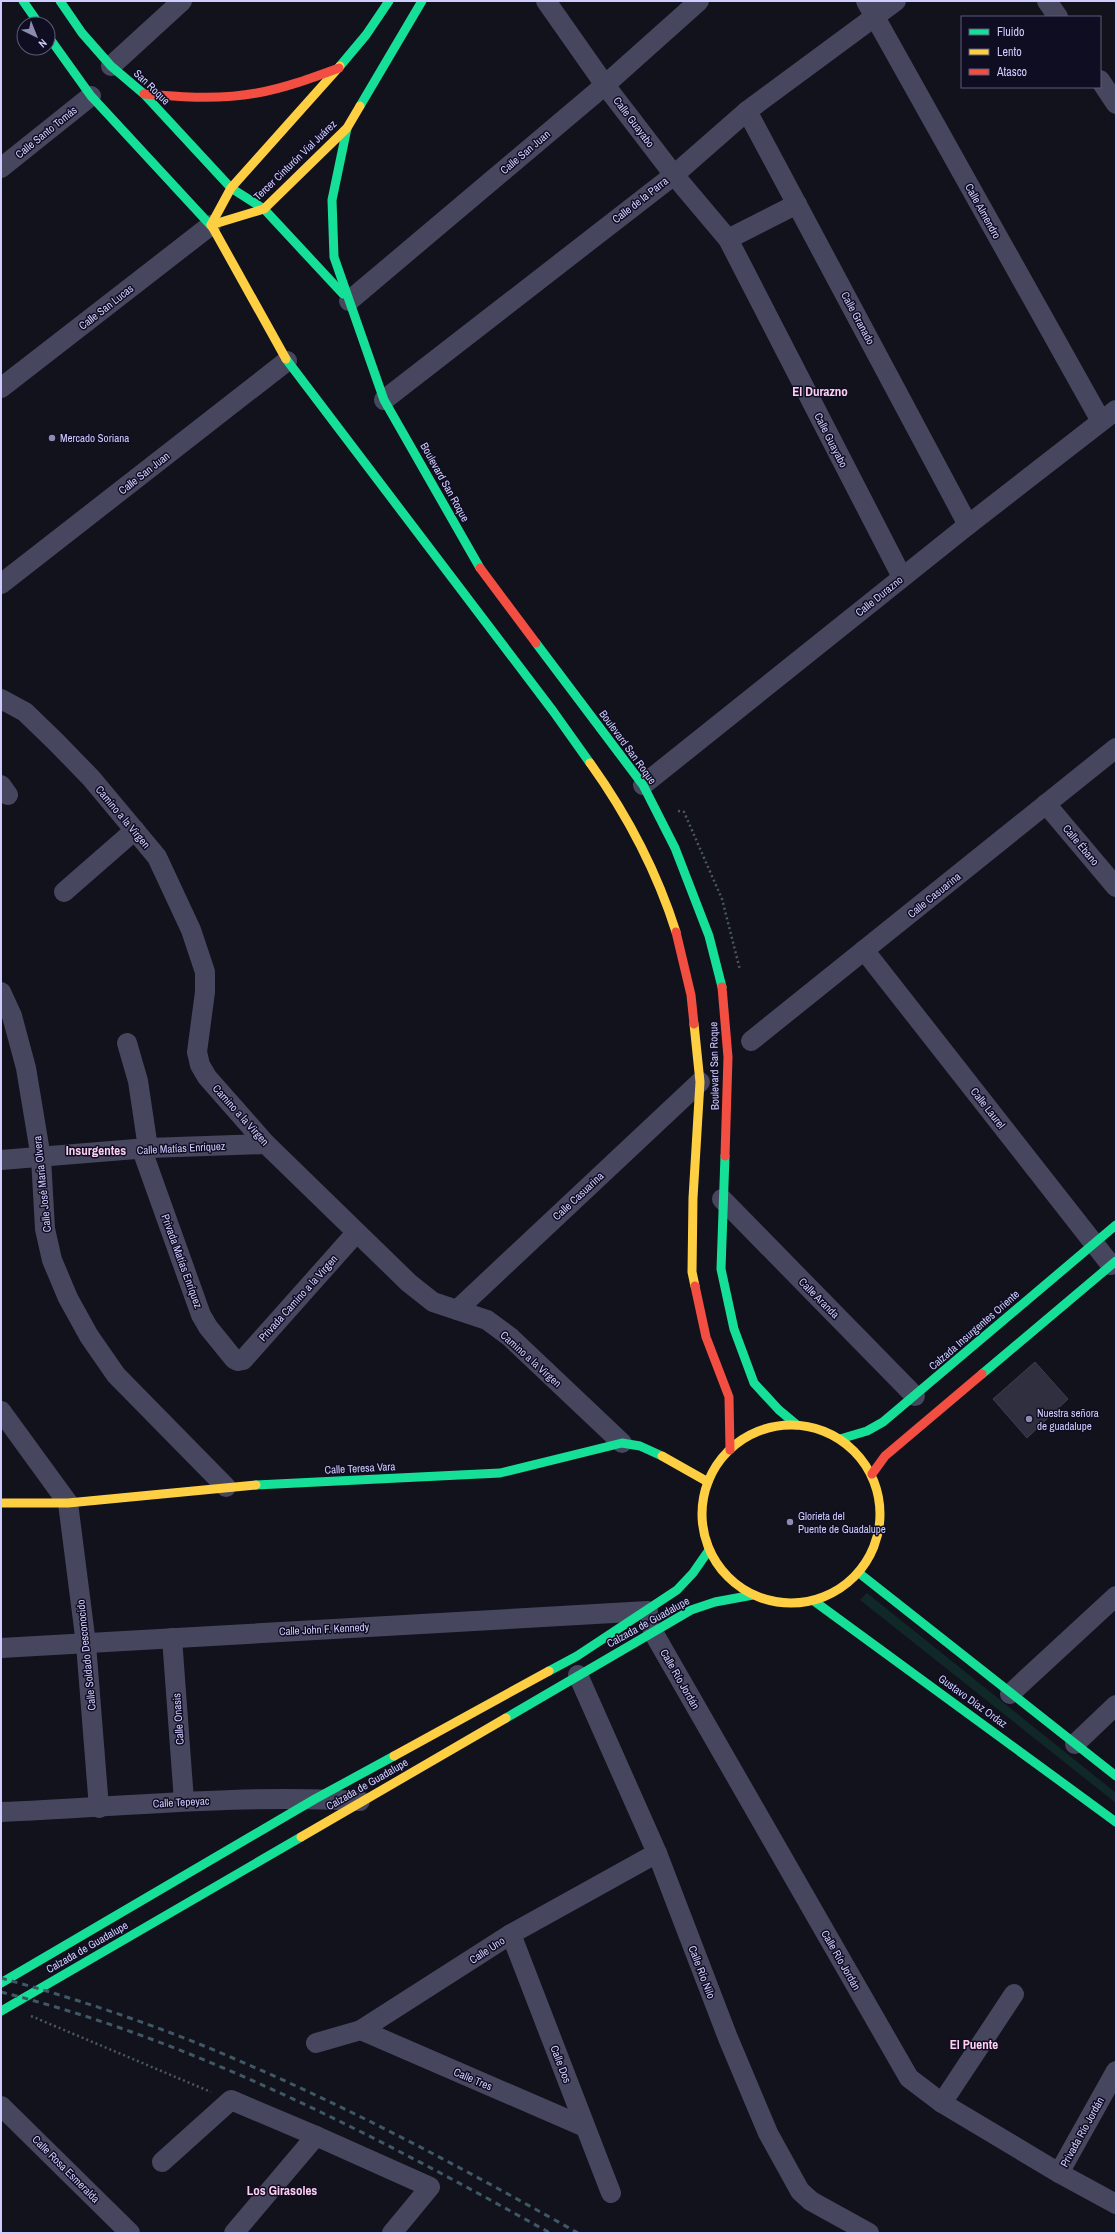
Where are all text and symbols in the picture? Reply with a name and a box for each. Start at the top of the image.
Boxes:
north arrow [16,16,56,56]
legend [961,16,1101,88]
text: Fluido [997,24,1024,40]
text: N [36,36,50,51]
text: Lento [997,44,1022,60]
text: Atasco [996,64,1027,80]
street label: San Roque [131,66,173,108]
street label: Calle Guayabo [610,94,658,150]
street label: Calle Santo Tomás [12,102,80,161]
street label: Tercer Cinturón Vial Juárez [251,117,340,203]
street label: Calle San Juan [497,127,553,177]
street label: Calle de la Parra [609,174,671,226]
street label: Calle Almendro [962,181,1004,241]
street label: Calle San Lucas [76,281,137,333]
street label: Calle Granado [838,289,878,347]
district label: El Durazno [792,383,848,400]
street label: Calle Guayabo [811,410,851,470]
place label: Mercado Soriana [60,431,129,445]
marker: Mercado Soriana [47,433,57,443]
street label: Boulevard San Roque [417,440,473,524]
street label: Calle San Juan [116,449,172,497]
street label: Calle Durazno [852,573,906,619]
street label: Boulevard San Roque [596,707,660,787]
street label: Camino a la Virgen [93,783,153,851]
street label: Calle Ébano [1060,822,1102,868]
street label: Calle Casuarina [904,869,964,921]
street label: Boulevard San Roque [706,1022,722,1110]
street label: Camino a la Virgen [210,1081,272,1149]
street label: Calle Laurel [968,1085,1008,1131]
street label: Calle José María Olvera [30,1135,54,1233]
street label: Calle Matías Enríquez [136,1139,226,1157]
district label: Insurgentes [66,1142,126,1159]
street label: Calle Casuarina [550,1169,606,1223]
street label: Privada Matías Enríquez [158,1212,206,1310]
street label: Privada Camino a la Virgen [256,1252,340,1344]
street label: Calle Aranda [796,1275,842,1321]
street label: Calzada Insurgentes Oriente [926,1287,1022,1373]
street label: Camino a la Virgen [497,1328,565,1390]
place label: Nuestra señora de guadalupe [1037,1406,1099,1433]
marker: Nuestra señora de guadalupe [1024,1414,1034,1424]
street label: Calle Teresa Vara [324,1459,396,1477]
place label: Glorieta del Puente de Guadalupe [798,1509,886,1536]
marker: Glorieta del Puente de Guadalupe [785,1517,795,1527]
street label: Calzada de Guadalupe [604,1594,692,1650]
street label: Calle Soldado Desconocido [73,1599,99,1711]
street label: Calle John F. Kennedy [279,1620,370,1638]
street label: Calle Río Jordán [657,1646,703,1712]
street label: Gustavo Díaz Ordaz [936,1671,1011,1731]
street label: Calle Onasis [169,1692,187,1745]
street label: Calzada de Guadalupe [324,1755,410,1813]
street label: Calle Tepeyac [152,1794,210,1810]
street label: Calzada de Guadalupe [44,1918,130,1976]
street label: Calle Río Jordán [818,1927,864,1993]
street label: Calle Uno [467,1933,507,1967]
street label: Calle Río Nilo [685,1944,719,2000]
district label: El Puente [950,2036,998,2053]
street label: Calle Dos [547,2043,575,2085]
street label: Calle Tres [452,2065,495,2094]
street label: Privada Río Jordán [1057,2095,1107,2169]
street label: Calle Rosa Esmeralda [29,2132,103,2206]
district label: Los Girasoles [247,2182,317,2199]

